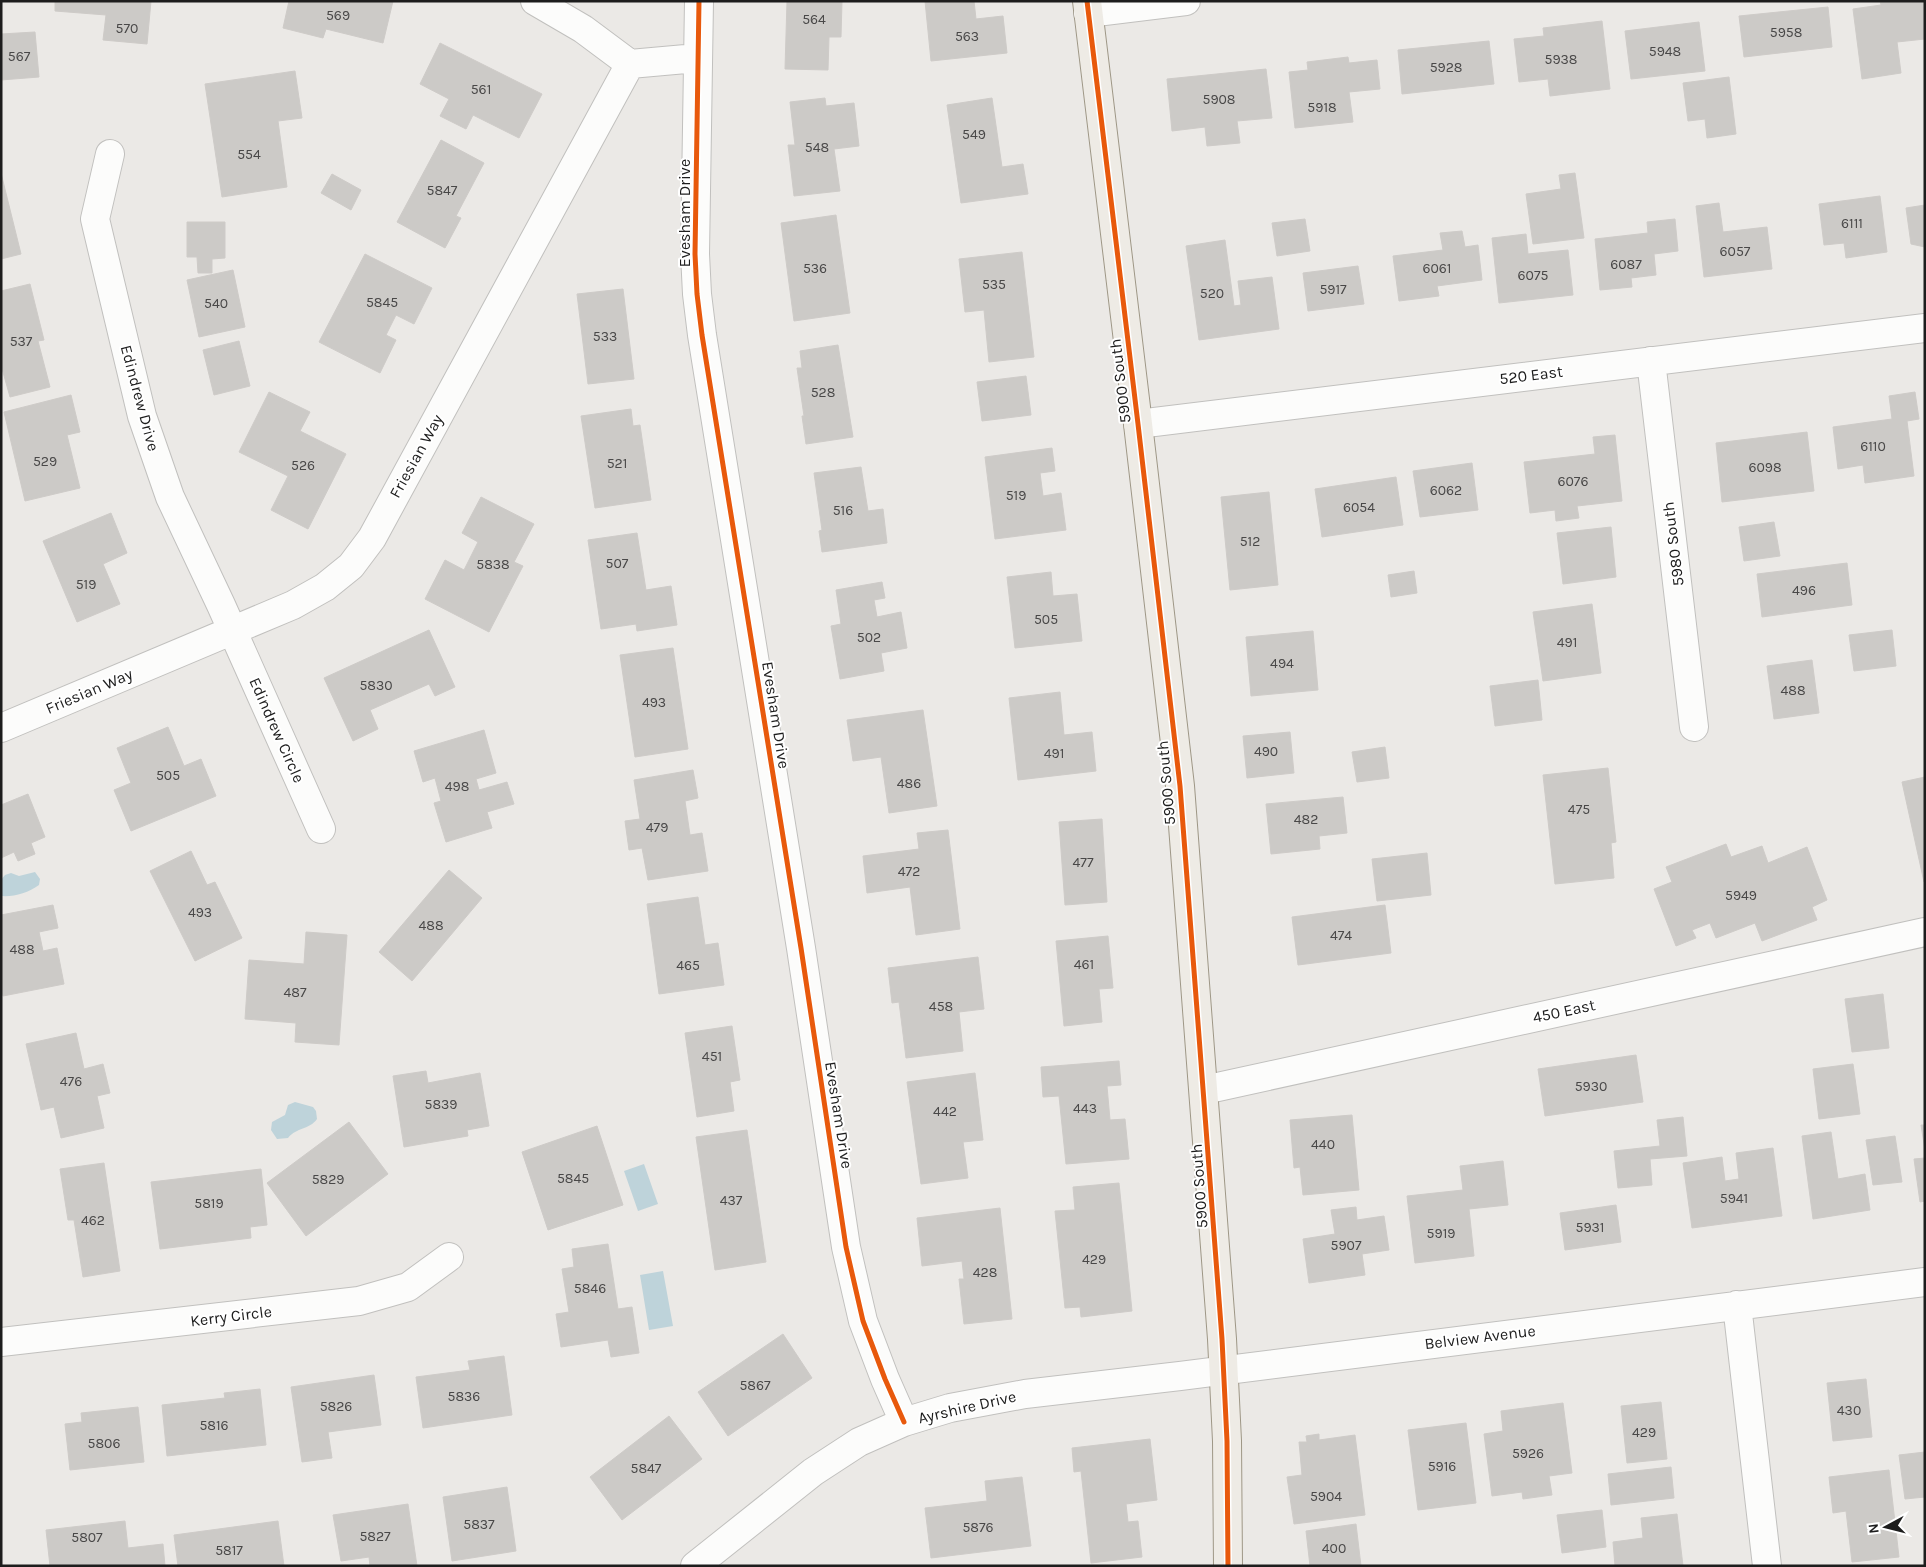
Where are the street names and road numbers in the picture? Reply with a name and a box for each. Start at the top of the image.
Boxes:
street label: Evesham Drive [675,159,694,267]
street label: 5900 South [1105,338,1135,424]
street label: Edindrew Drive [117,343,163,453]
street label: 520 East [1498,362,1564,388]
street label: Friesian Way [385,410,447,501]
street label: 5980 South [1658,501,1688,587]
street label: Evesham Drive [758,660,794,770]
street label: Friesian Way [43,664,136,718]
street label: Edindrew Circle [245,674,309,786]
street label: 5900 South [1153,740,1179,826]
street label: 450 East [1531,995,1597,1027]
street label: Evesham Drive [821,1060,857,1170]
street label: 5900 South [1187,1143,1211,1229]
street label: Kerry Circle [189,1302,273,1330]
street label: Belview Avenue [1423,1321,1537,1353]
street label: Ayrshire Drive [916,1386,1018,1428]

